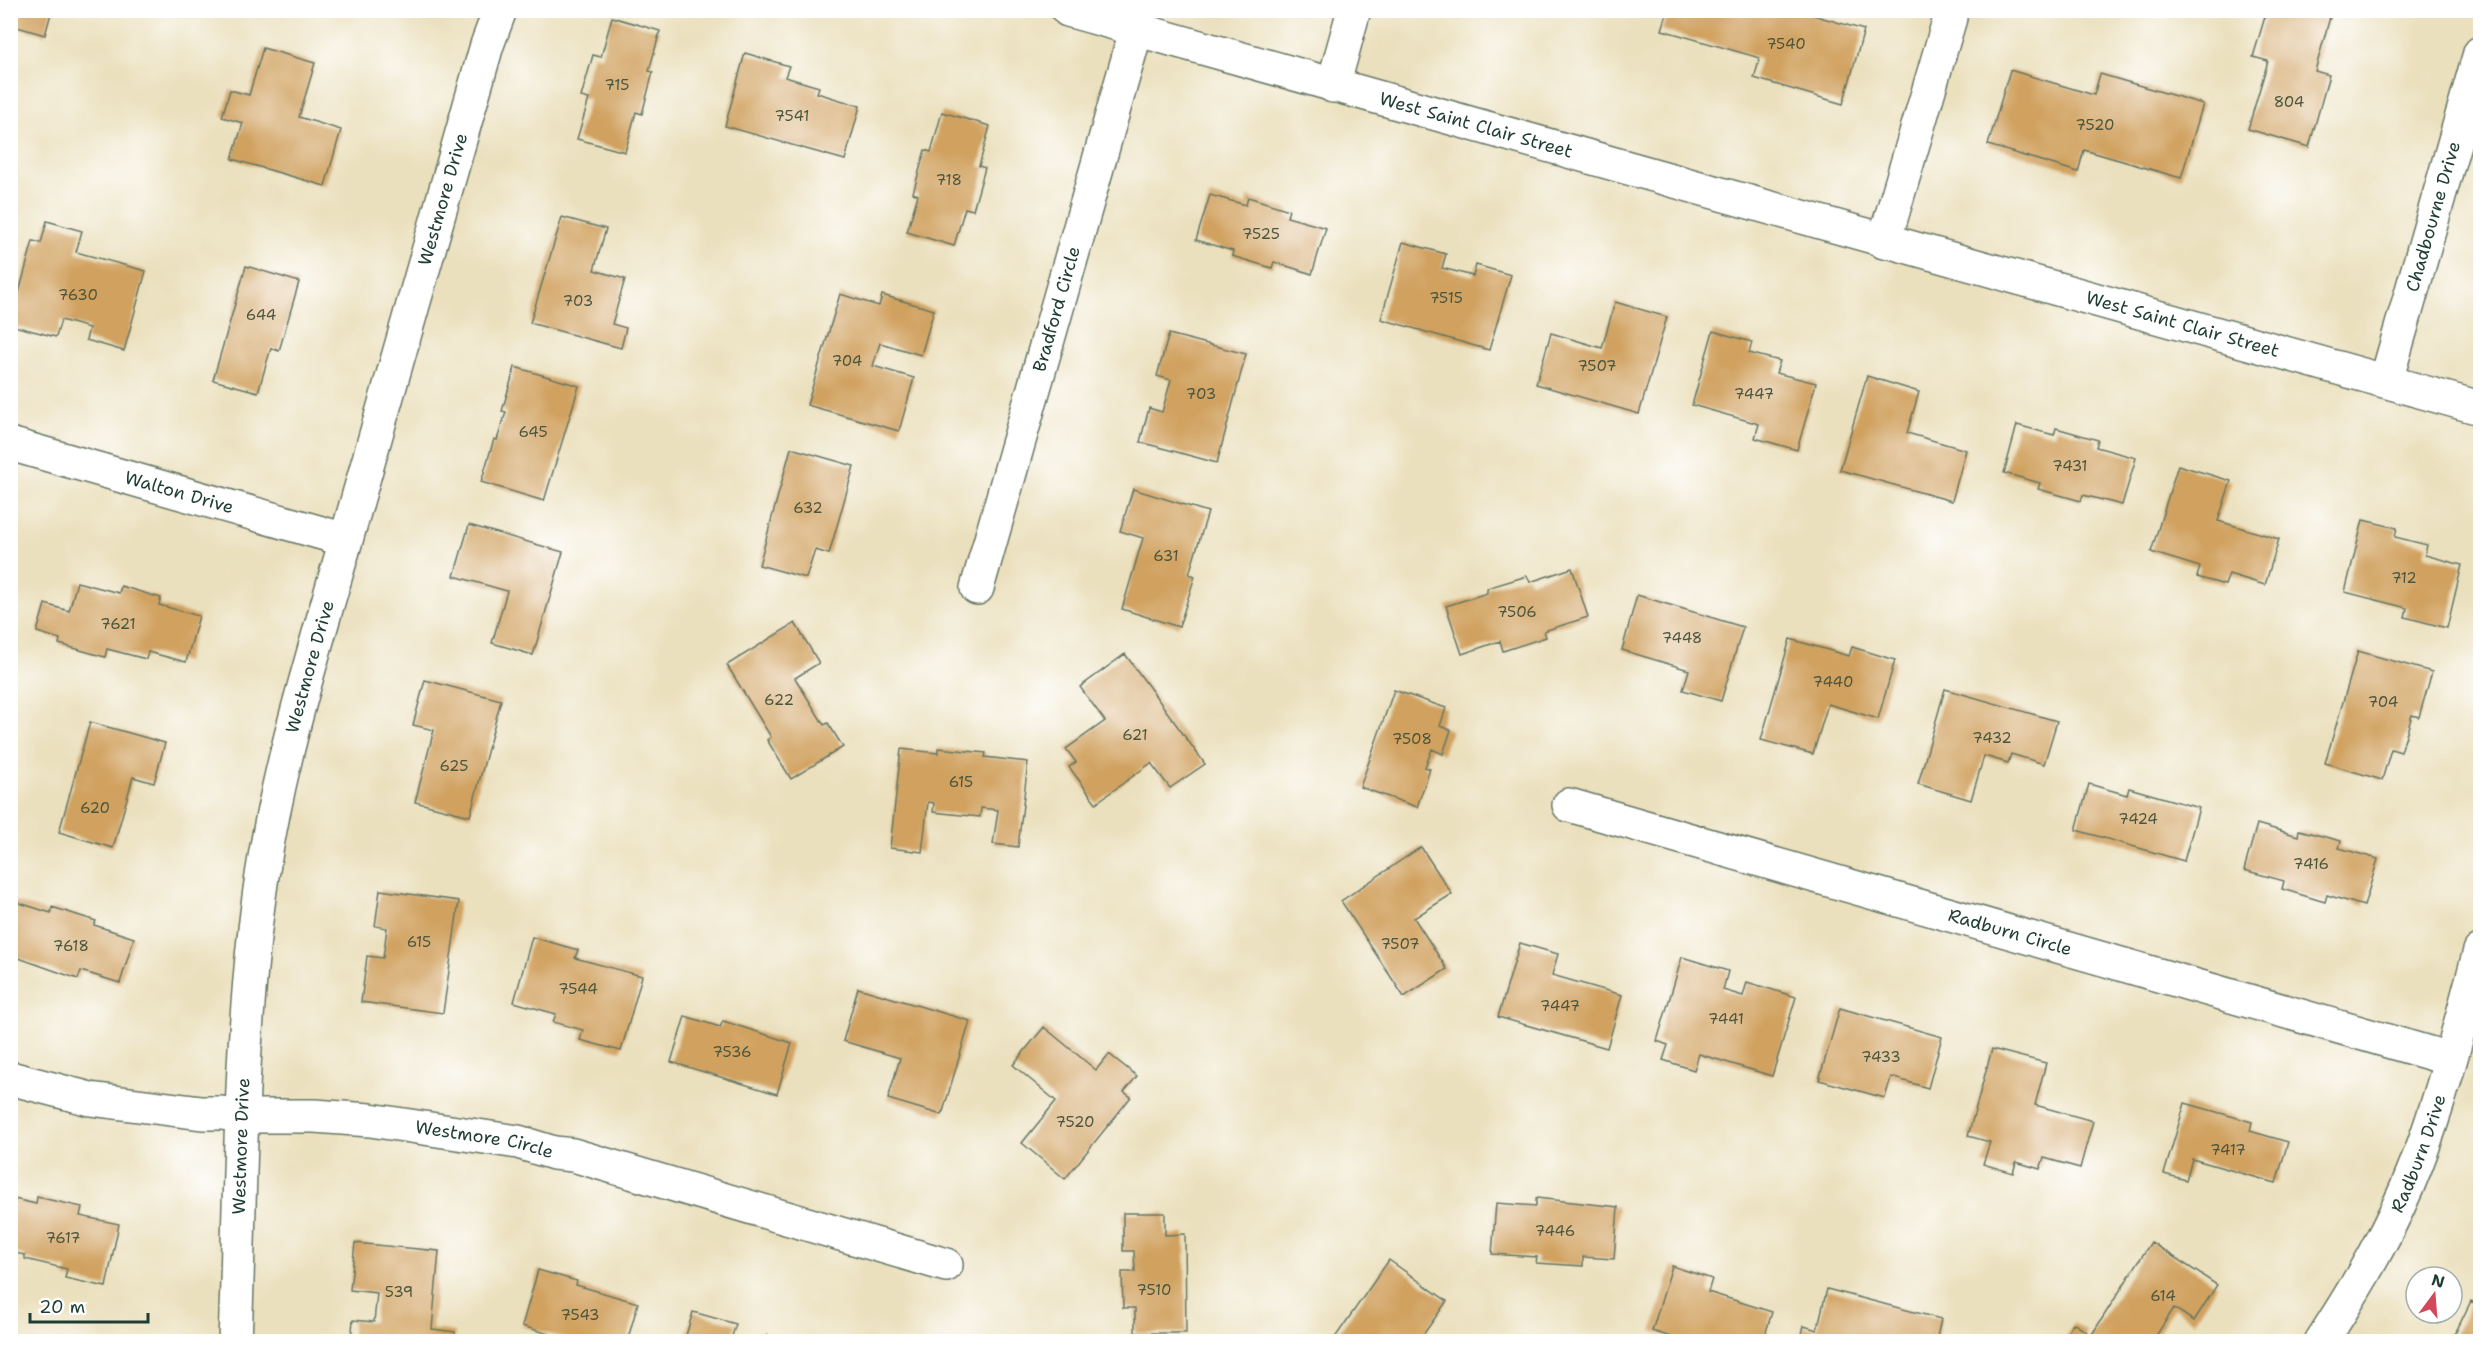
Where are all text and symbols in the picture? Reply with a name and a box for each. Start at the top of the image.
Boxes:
house number: 7540 [1766,34,1806,54]
house number: 715 [605,75,629,95]
street label: West Saint Clair Street [1377,86,1576,164]
house number: 804 [2274,92,2304,112]
house number: 7541 [775,106,809,126]
house number: 7520 [2076,115,2114,135]
street label: Westmore Drive [413,130,473,268]
street label: Chadbourne Drive [2400,139,2466,295]
house number: 718 [936,170,962,190]
house number: 7525 [1242,224,1280,244]
street label: Bradford Circle [1027,244,1086,375]
house number: 7630 [58,285,98,305]
street label: West Saint Clair Street [2083,286,2282,363]
house number: 7515 [1429,288,1463,308]
house number: 703 [563,291,593,311]
house number: 644 [246,305,276,325]
house number: 704 [832,351,862,371]
house number: 7507 [1577,356,1617,376]
house number: 703 [1186,384,1216,404]
house number: 7447 [1734,384,1774,404]
house number: 645 [518,422,548,442]
house number: 7431 [2052,456,2088,476]
street label: Walton Drive [122,465,237,519]
house number: 632 [793,498,823,518]
house number: 631 [1153,546,1179,566]
house number: 712 [2391,568,2417,588]
street label: Westmore Drive [280,597,340,736]
house number: 7506 [1497,602,1537,622]
house number: 7621 [100,614,136,634]
house number: 7448 [1662,628,1702,648]
house number: 7440 [1813,672,1853,692]
house number: 622 [764,690,794,710]
house number: 704 [2368,692,2398,712]
house number: 621 [1122,725,1148,745]
house number: 7432 [1972,728,2012,748]
house number: 7508 [1392,729,1432,749]
house number: 625 [440,756,468,776]
house number: 615 [949,772,973,792]
house number: 620 [80,798,110,818]
house number: 7424 [2118,809,2158,829]
house number: 7416 [2293,854,2329,874]
street label: Radburn Circle [1945,903,2075,961]
house number: 615 [407,932,431,952]
house number: 7507 [1380,934,1420,954]
house number: 7618 [53,936,89,956]
house number: 7544 [558,979,598,999]
house number: 7447 [1540,996,1580,1016]
house number: 7441 [1708,1009,1744,1029]
house number: 7536 [712,1042,752,1062]
house number: 7433 [1861,1047,1901,1067]
street label: Westmore Drive [227,1077,255,1215]
street label: Radburn Drive [2385,1091,2452,1217]
house number: 7520 [1056,1112,1094,1132]
street label: Westmore Circle [414,1115,556,1164]
house number: 7417 [2210,1140,2246,1160]
house number: 7446 [1535,1221,1575,1241]
house number: 7617 [45,1228,81,1248]
north arrow [2404,1265,2464,1325]
text: N [2429,1269,2447,1293]
house number: 7510 [1137,1280,1171,1300]
house number: 539 [385,1282,413,1302]
scale bar [30,1286,148,1324]
house number: 614 [2150,1286,2176,1306]
text: 20 m [39,1295,85,1319]
house number: 7543 [561,1305,599,1325]

